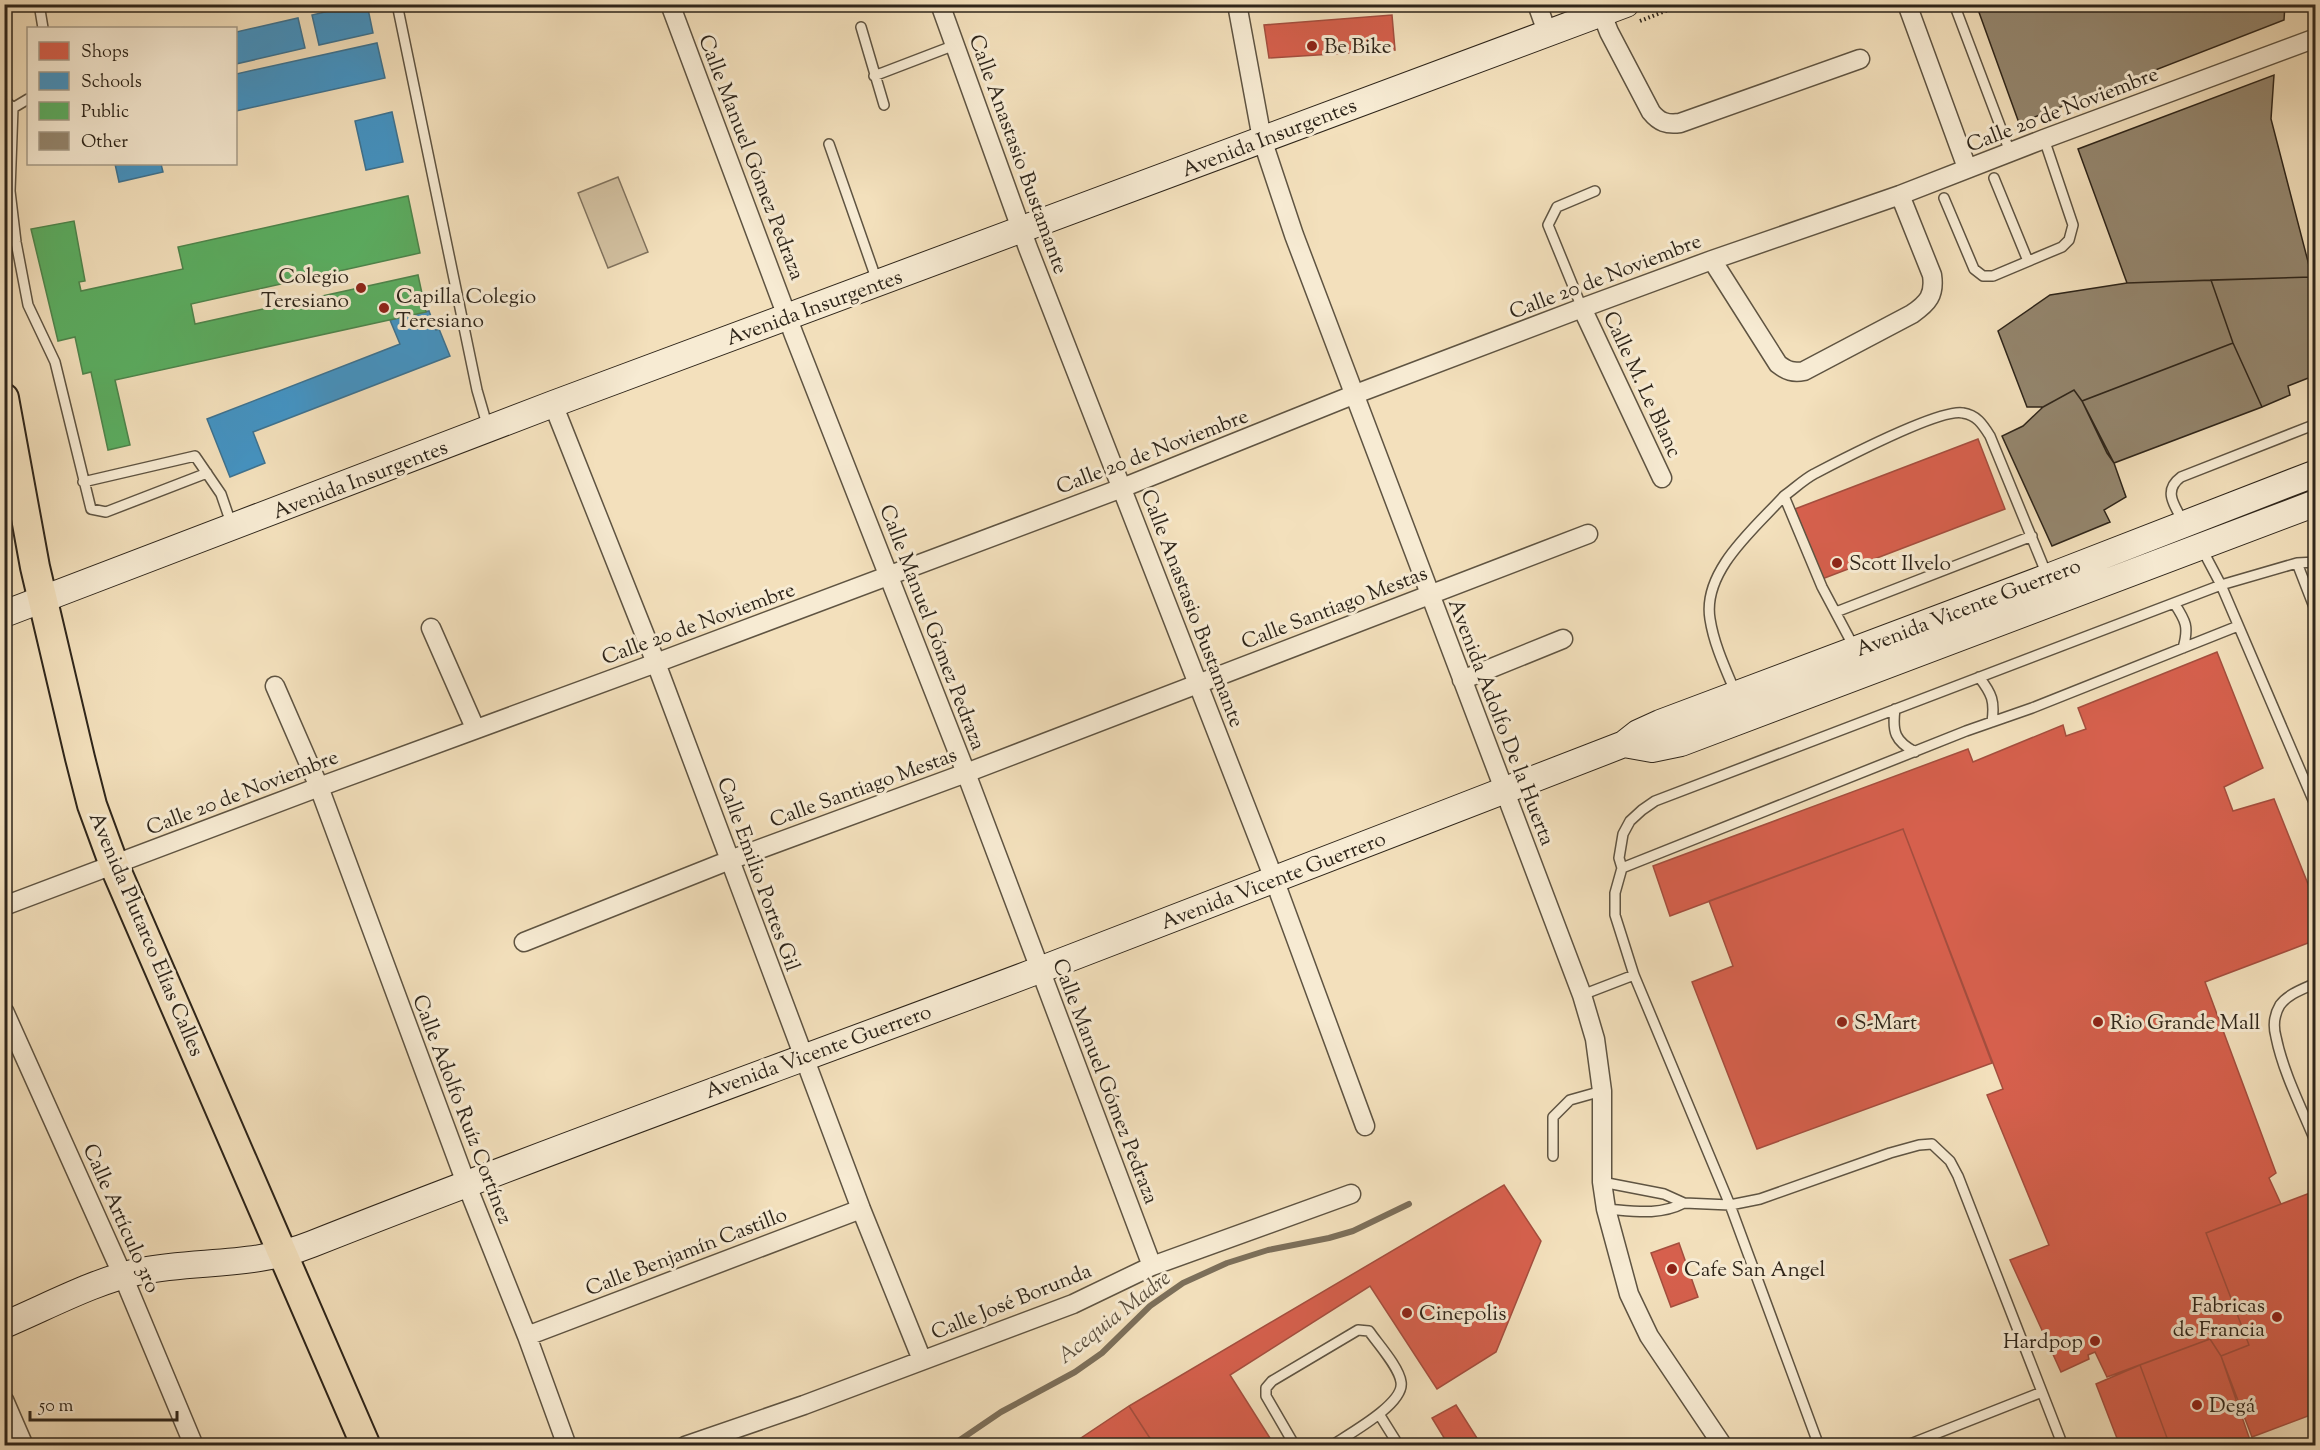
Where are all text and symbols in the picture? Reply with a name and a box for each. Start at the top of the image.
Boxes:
legend [27,27,237,165]
street label: Calle Manuel Gómez Pedraza [689,31,811,285]
street label: Calle Anastasio Bustamante [960,31,1074,279]
place label: Be Bike [1324,33,1392,63]
marker: Be Bike [1305,39,1319,53]
text: Shops [81,40,129,66]
street label: Calle 20 de Noviembre [1962,60,2163,161]
text: Schools [81,70,142,96]
street label: Avenida Insurgentes [1178,92,1362,186]
text: Public [81,100,129,126]
text: Other [81,130,128,156]
street label: Calle 20 de Noviembre [1505,227,1706,328]
place label: Colegio Teresiano [261,263,349,317]
street label: Avenida Insurgentes [723,263,907,355]
marker: Colegio Teresiano [354,281,368,295]
place label: Capilla Colegio Teresiano [396,283,536,337]
marker: Capilla Colegio Teresiano [377,301,391,315]
street label: Calle M. Le Blanc [1594,307,1688,463]
street label: Calle 20 de Noviembre [1052,402,1253,503]
street label: Avenida Insurgentes [269,434,453,528]
street label: Calle Anastasio Bustamante [1132,485,1250,732]
street label: Calle Manuel Gómez Pedraza [870,501,992,755]
place label: Scott Ilvelo [1849,550,1951,580]
street label: Avenida Vicente Guerrero [1852,552,2086,666]
marker: Scott Ilvelo [1830,556,1844,570]
street label: Calle Santiago Mestas [1237,560,1432,658]
street label: Calle 20 de Noviembre [598,576,800,674]
street label: Avenida Adolfo De la Huerta [1439,595,1561,851]
street label: Calle Santiago Mestas [766,741,961,837]
street label: Calle 20 de Noviembre [142,743,343,844]
street label: Calle Emilio Portes Gil [708,773,806,976]
street label: Avenida Plutarco Elías Calles [80,808,210,1062]
street label: Avenida Vicente Guerrero [1157,825,1391,939]
street label: Calle Manuel Gómez Pedraza [1043,955,1165,1209]
street label: Calle Adolfo Ruíz Cortínez [403,991,519,1229]
street label: Avenida Vicente Guerrero [701,998,936,1108]
place label: S-Mart [1854,1009,1917,1039]
place label: Rio Grande Mall [2110,1009,2261,1039]
marker: S-Mart [1835,1015,1849,1029]
marker: Rio Grande Mall [2091,1015,2105,1029]
street label: Calle Artículo 3ro [74,1139,167,1298]
street label: Calle Benjamín Castillo [582,1201,792,1305]
place label: Cafe San Angel [1684,1256,1826,1286]
street label: Calle José Borunda [927,1257,1097,1349]
marker: Cafe San Angel [1665,1262,1679,1276]
water label: Acequia Madre [1051,1264,1179,1373]
place label: Fabricas de Francia [2173,1292,2265,1346]
place label: Cinepolis [1419,1300,1507,1330]
marker: Cinepolis [1400,1306,1414,1320]
marker: Fabricas de Francia [2270,1310,2284,1324]
place label: Hardpop [2003,1328,2083,1358]
marker: Hardpop [2088,1334,2102,1348]
scale bar [30,1384,177,1422]
place label: Degá [2209,1392,2256,1422]
text: 50 m [38,1394,74,1420]
marker: Degá [2190,1398,2204,1412]

